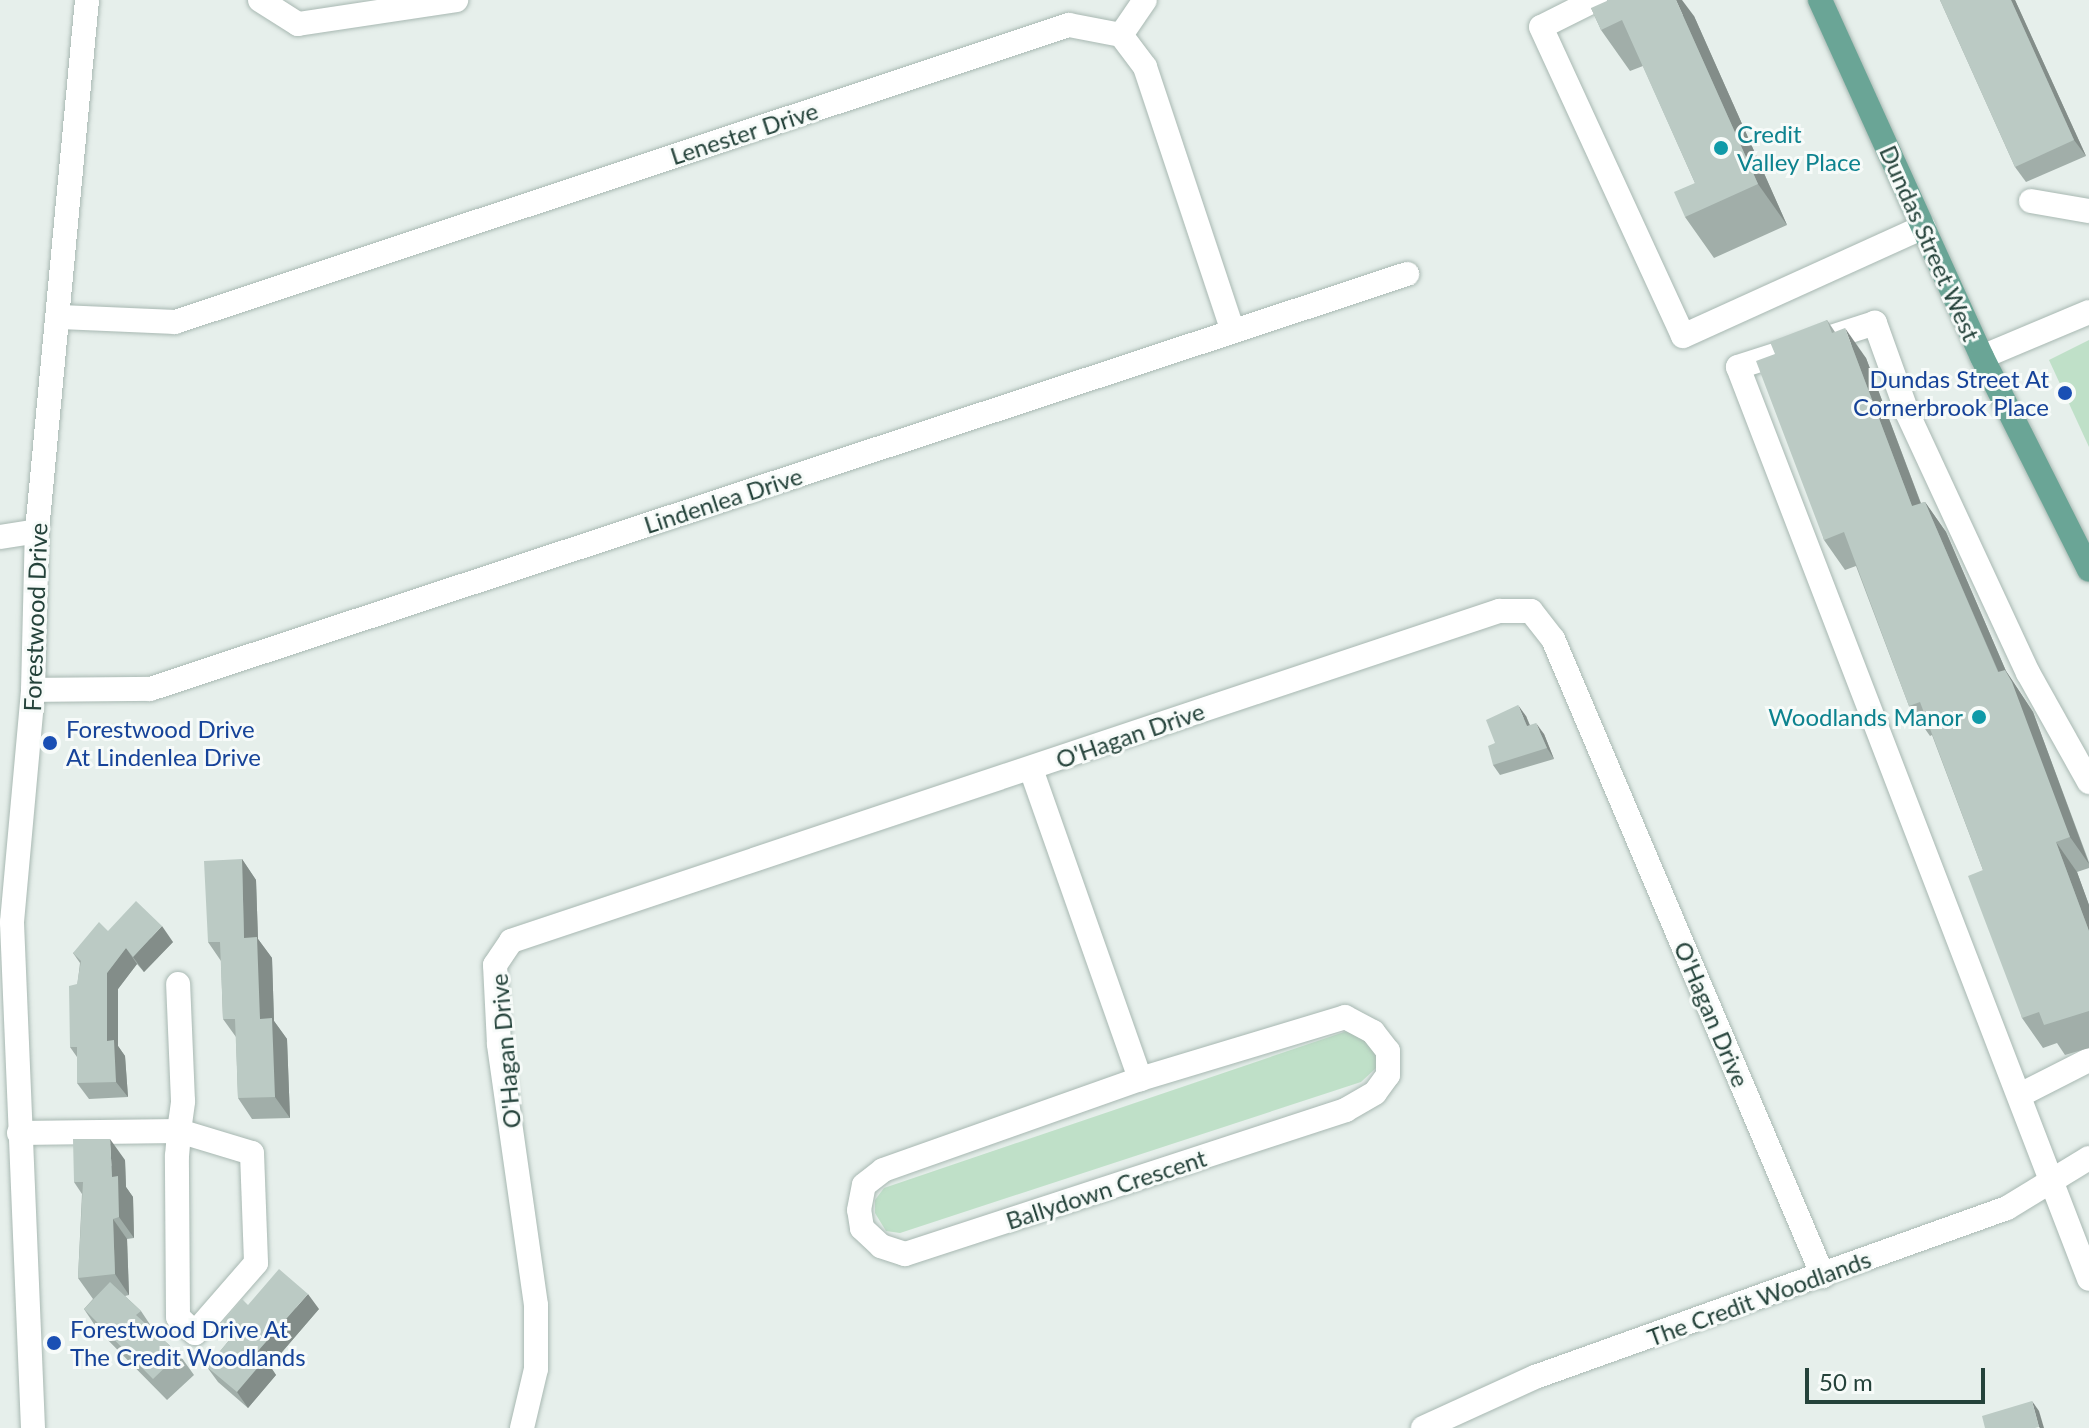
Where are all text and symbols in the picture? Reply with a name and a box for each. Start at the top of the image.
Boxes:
street label: Lenester Drive [666,96,822,170]
place label: Credit Valley Place [1737,120,1861,176]
marker: Credit Valley Place [1712,139,1730,157]
street label: Dundas Street West [1874,141,1986,345]
place label: Dundas Street At Cornerbrook Place [1853,365,2049,421]
marker: Dundas Street At Cornerbrook Place [2056,384,2074,402]
street label: Lindenlea Drive [640,461,806,539]
street label: Forestwood Drive [17,522,53,712]
street label: O'Hagan Drive [1052,696,1208,774]
place label: Woodlands Manor [1768,703,1963,731]
marker: Woodlands Manor [1970,708,1988,726]
place label: Forestwood Drive At Lindenlea Drive [66,715,261,771]
marker: Forestwood Drive At Lindenlea Drive [41,734,59,752]
street label: O'Hagan Drive [1668,937,1756,1091]
street label: O'Hagan Drive [484,972,526,1130]
street label: Ballydown Crescent [1002,1143,1210,1235]
street label: The Credit Woodlands [1643,1244,1875,1352]
place label: Forestwood Drive At The Credit Woodlands [70,1315,306,1371]
marker: Forestwood Drive At The Credit Woodlands [45,1334,63,1352]
scale bar [1809,1352,1989,1402]
text: 50 m [1819,1367,1873,1396]

